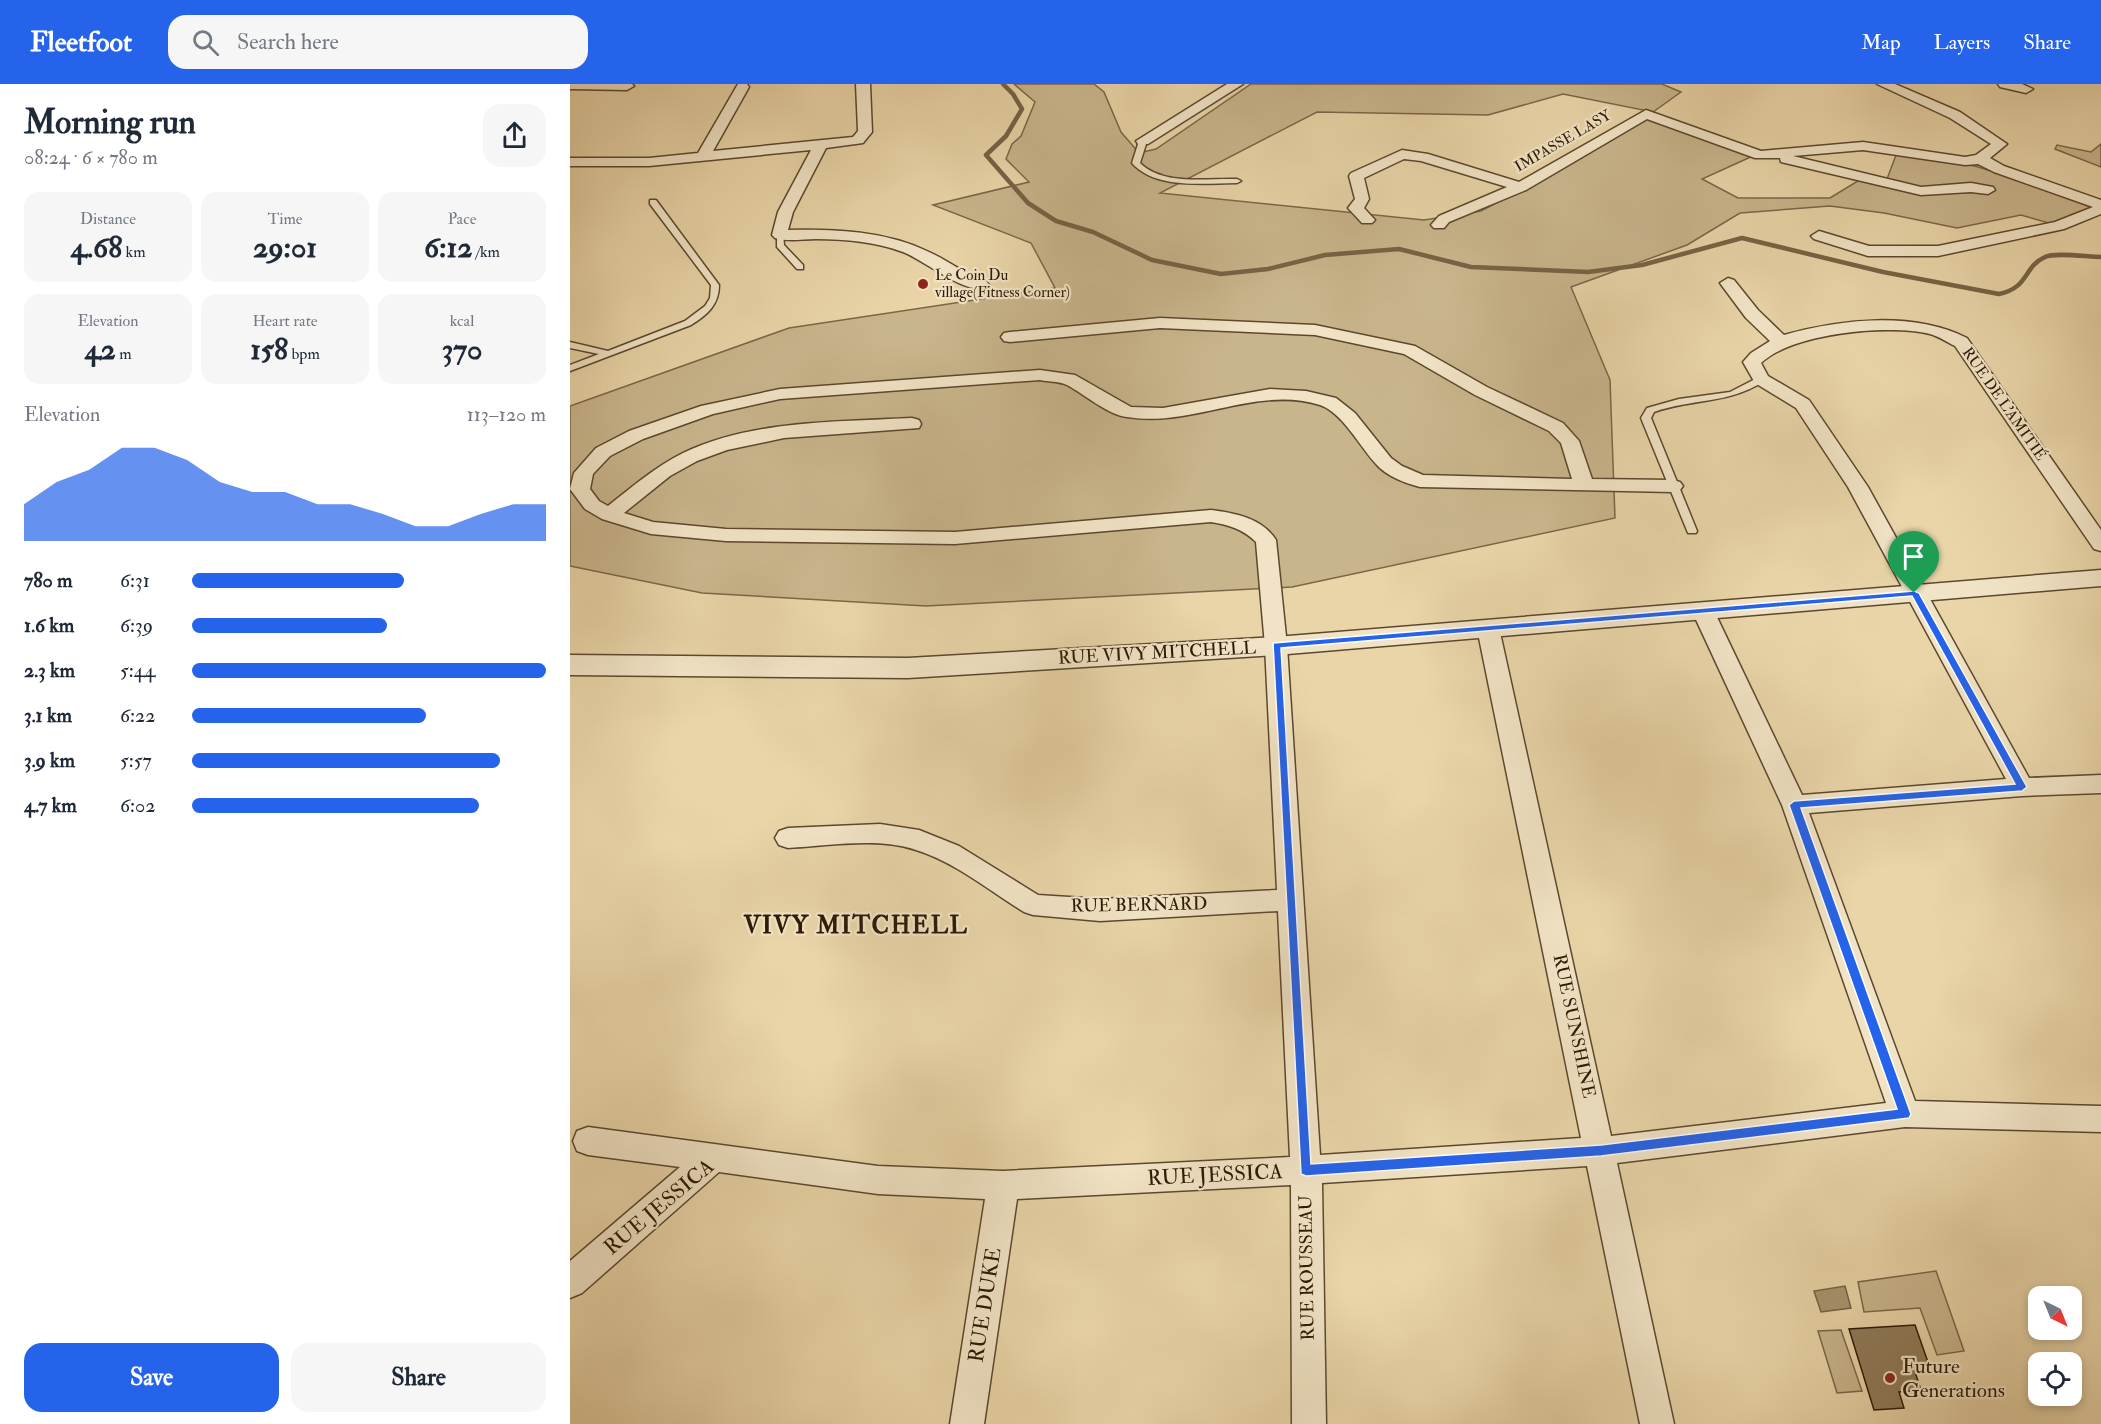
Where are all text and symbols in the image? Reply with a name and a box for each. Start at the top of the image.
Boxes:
search box [168,15,588,69]
text: Fleetfoot [30,25,132,60]
icon: search [189,26,222,59]
text: Search here [237,28,339,56]
text: Map [1861,29,1901,56]
text: Layers [1934,29,1990,56]
text: Share [2023,29,2071,56]
text: Morning run [24,102,196,143]
button: share [483,104,546,167]
street label: IMPASSE LASY [1511,105,1615,176]
text: 08:24 · 6 × 780 m [24,145,158,170]
text: Distance [80,209,136,229]
text: Time [268,209,302,229]
text: Pace [448,209,476,229]
text: 4.68 [70,229,122,266]
text: 29:01 [253,229,317,266]
text: 6:12 [424,229,472,266]
text: km [122,242,146,262]
text: /km [472,242,500,262]
place label: Le Coin Du village(Fitness Corner) [934,266,1070,302]
marker: Le Coin Du village(Fitness Corner) [916,277,930,291]
text: Elevation [78,311,138,331]
text: Heart rate [252,311,318,331]
text: kcal [450,311,474,331]
text: 42 [84,331,116,368]
text: 158 [250,331,288,368]
text: 370 [442,331,482,368]
street label: RUE DE L'AMITIÉ [1958,343,2052,464]
text: m [116,344,132,364]
text: bpm [288,344,320,364]
text: Elevation [24,402,100,427]
text: 113–120 m [467,402,546,427]
pin [1888,531,1939,593]
icon: arrive [1897,540,1930,573]
text: 780 m [24,568,73,593]
text: 6:31 [120,568,150,593]
text: 1.6 km [24,613,74,638]
text: 6:39 [120,613,153,638]
street label: RUE VIVY MITCHELL [1057,636,1257,670]
text: 2.3 km [24,658,75,683]
text: 5:44 [120,658,155,683]
text: 3.1 km [24,703,72,728]
text: 6:22 [120,703,155,728]
text: 3.9 km [24,748,75,773]
text: 5:57 [120,748,152,773]
text: 4.7 km [24,793,77,818]
text: 6:02 [120,793,155,818]
street label: RUE BERNARD [1071,892,1207,918]
district label: VIVY MITCHELL [743,910,968,941]
street label: RUE SUNSHINE [1548,952,1600,1100]
street label: RUE JESSICA [598,1153,720,1261]
street label: RUE JESSICA [1147,1158,1283,1192]
street label: RUE ROUSSEAU [1294,1195,1320,1341]
street label: RUE DUKE [963,1246,1007,1364]
north arrow [2028,1286,2082,1340]
map controls [2028,1286,2082,1406]
button: Save [24,1343,279,1412]
button: Share [291,1343,546,1412]
button: locate [2028,1352,2082,1406]
place label: Future Generations [1902,1353,2005,1404]
marker: Future Generations [1883,1371,1897,1385]

